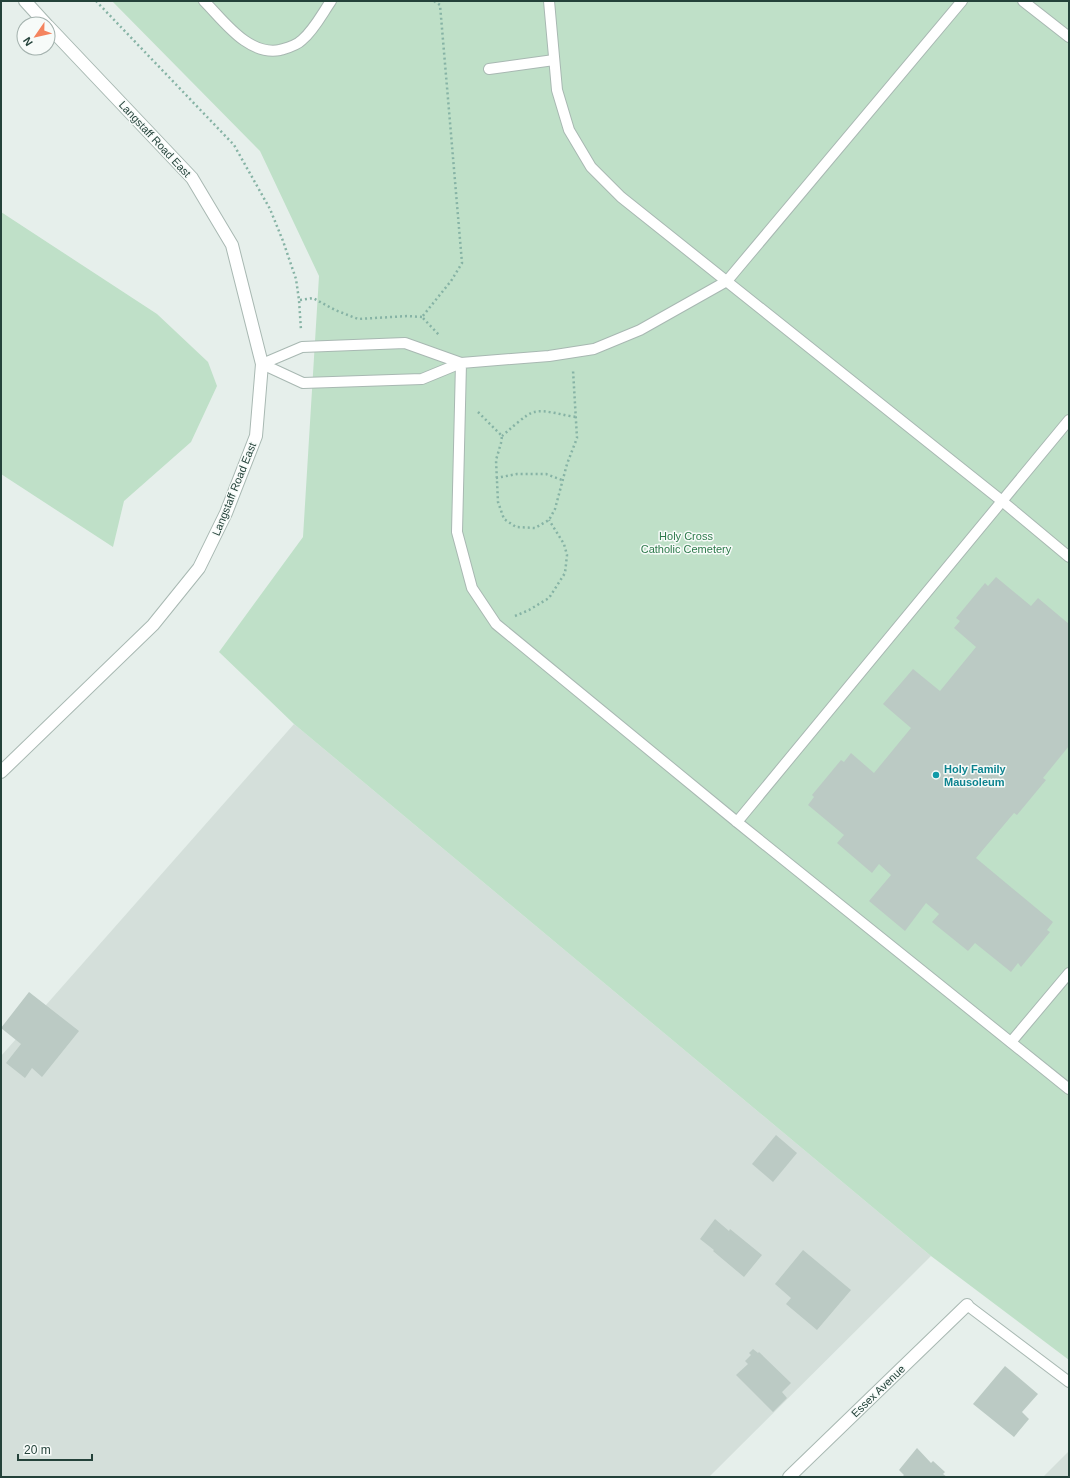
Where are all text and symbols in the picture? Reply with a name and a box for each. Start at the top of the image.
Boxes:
north arrow [16,16,56,56]
text: N [20,35,35,48]
street label: Langstaff Road East [117,99,193,179]
street label: Langstaff Road East [210,441,258,537]
park label: Holy Cross Catholic Cemetery [641,530,732,555]
place label: Holy Family Mausoleum [944,763,1007,788]
marker: Holy Family Mausoleum [931,770,941,780]
street label: Essex Avenue [849,1363,907,1419]
scale bar [18,1436,92,1462]
text: 20 m [24,1443,51,1457]

